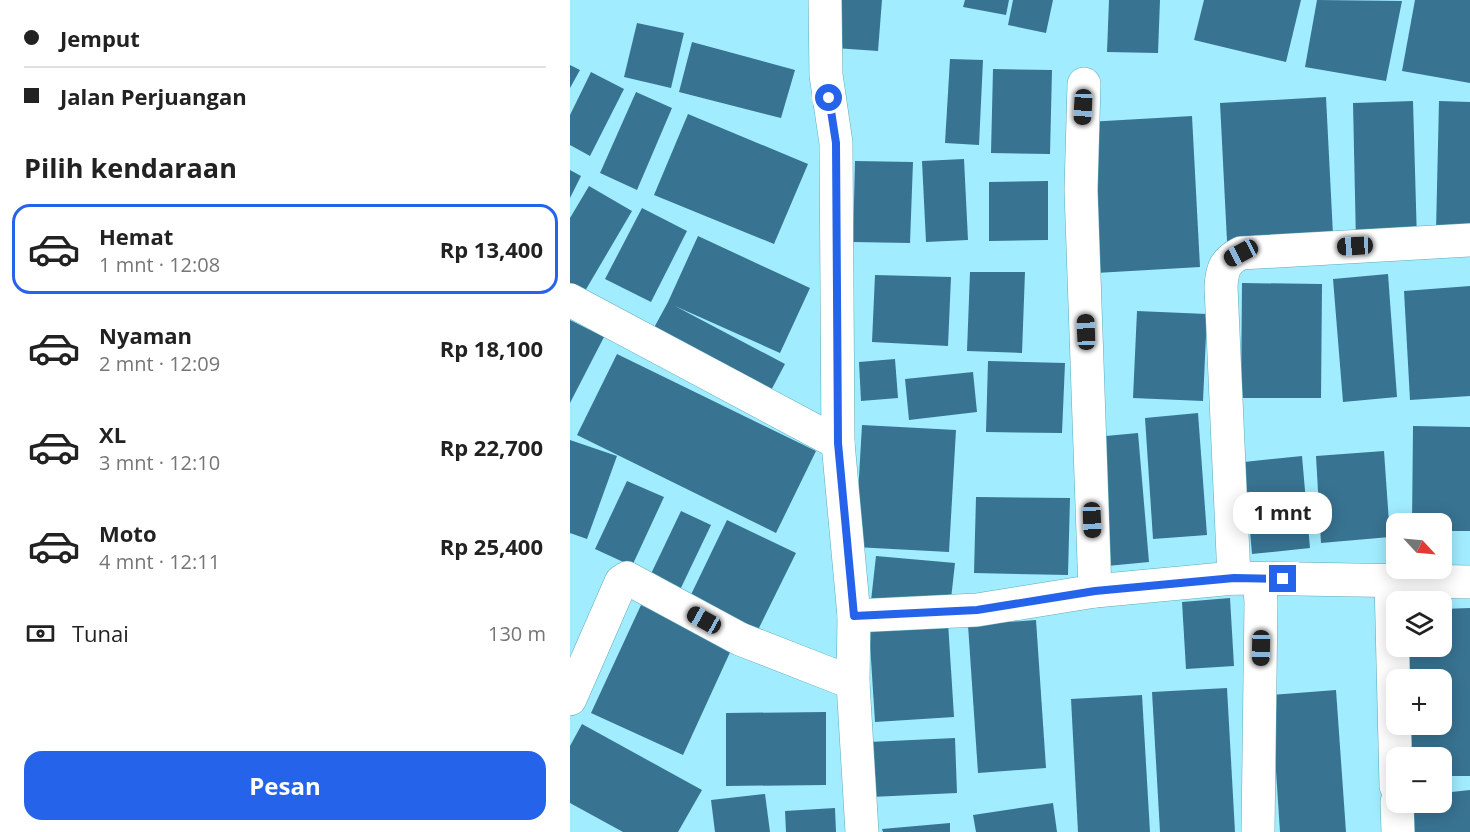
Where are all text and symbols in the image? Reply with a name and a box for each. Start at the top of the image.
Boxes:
text: Jemput [60,23,140,53]
text: Jalan Perjuangan [60,81,247,111]
route start [815,84,842,111]
car [1073,89,1093,125]
text: Pilih kendaraan [24,149,237,186]
text: Hemat [99,221,173,251]
icon: car [27,222,81,276]
text: Rp 13,400 [440,234,543,264]
car [1337,236,1373,256]
car [1221,237,1261,269]
text: 1 mnt · 12:08 [99,251,220,278]
car [1076,314,1096,350]
text: Nyaman [99,320,192,350]
icon: car [27,321,81,375]
text: Rp 18,100 [440,333,543,363]
text: 2 mnt · 12:09 [99,350,220,377]
text: XL [99,419,126,449]
icon: car [27,420,81,474]
text: Rp 22,700 [440,432,543,462]
text: 3 mnt · 12:10 [99,449,220,476]
callout: 1 mnt [1234,492,1332,534]
text: 1 mnt [1253,499,1312,526]
car [1082,502,1102,538]
north arrow [1386,513,1452,579]
map controls [1386,513,1452,813]
text: Moto [99,518,157,548]
icon: car [27,519,81,573]
text: Rp 25,400 [440,531,543,561]
text: 4 mnt · 12:11 [99,548,220,575]
route end [1269,565,1296,592]
button: layers [1386,591,1452,657]
car [684,603,724,637]
icon: cash [24,617,57,650]
text: Tunai [72,618,129,648]
text: 130 m [488,620,546,647]
car [1252,630,1270,666]
button: + [1386,669,1452,735]
button: − [1386,747,1452,813]
button: Pesan [24,751,546,820]

